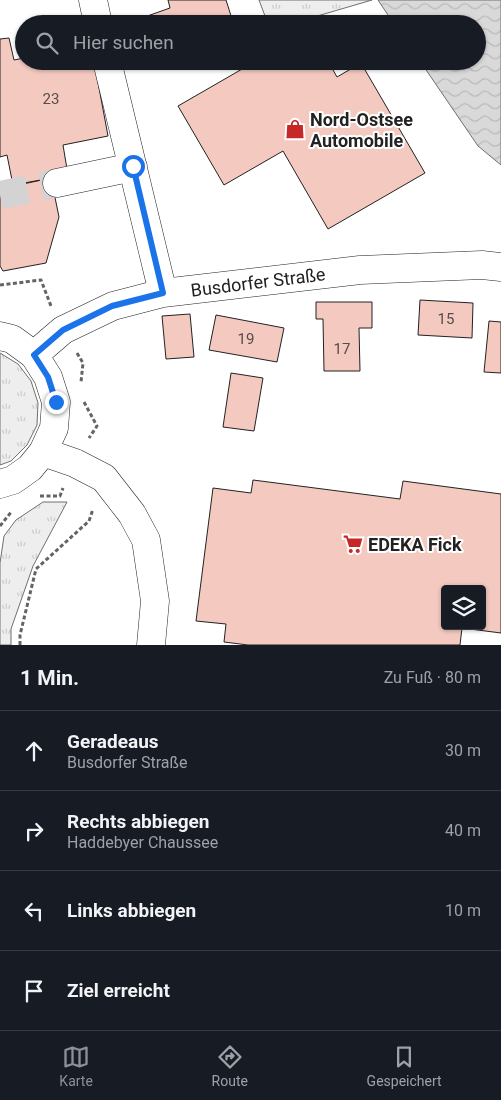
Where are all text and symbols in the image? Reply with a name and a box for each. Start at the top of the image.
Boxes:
search box [15,15,486,70]
icon: search [33,29,61,57]
text: Hier suchen [73,31,174,54]
house number: 23 [43,90,59,108]
place label: Nord-Ostsee Automobile [310,109,413,151]
shop icon: Nord-Ostsee Automobile [284,118,306,140]
route start [122,155,145,178]
street label: Busdorfer Straße [189,263,327,301]
house number: 15 [438,310,454,328]
house number: 19 [238,330,254,348]
house number: 17 [334,340,350,358]
route end [45,391,68,414]
supermarket icon: EDEKA Fick [342,533,364,555]
place label: EDEKA Fick [368,534,462,555]
map controls [441,585,486,630]
button: layers [441,585,486,630]
text: 1 Min. [20,666,79,690]
text: Zu Fuß · 80 m [384,668,481,687]
text: Geradeaus [67,730,159,753]
icon: ahead [20,737,48,765]
text: 30 m [445,741,481,760]
text: Busdorfer Straße [67,753,188,772]
text: Rechts abbiegen [67,810,209,833]
icon: right [20,817,48,845]
text: 40 m [445,821,481,840]
text: Haddebyer Chaussee [67,833,218,852]
icon: left [20,897,48,925]
text: Links abbiegen [67,899,196,922]
text: 10 m [445,901,481,920]
icon: arrive [20,977,48,1005]
text: Ziel erreicht [67,979,170,1002]
tab: Karte [59,1043,93,1089]
tab: Route [212,1043,248,1089]
tab: Gespeichert [367,1043,442,1089]

